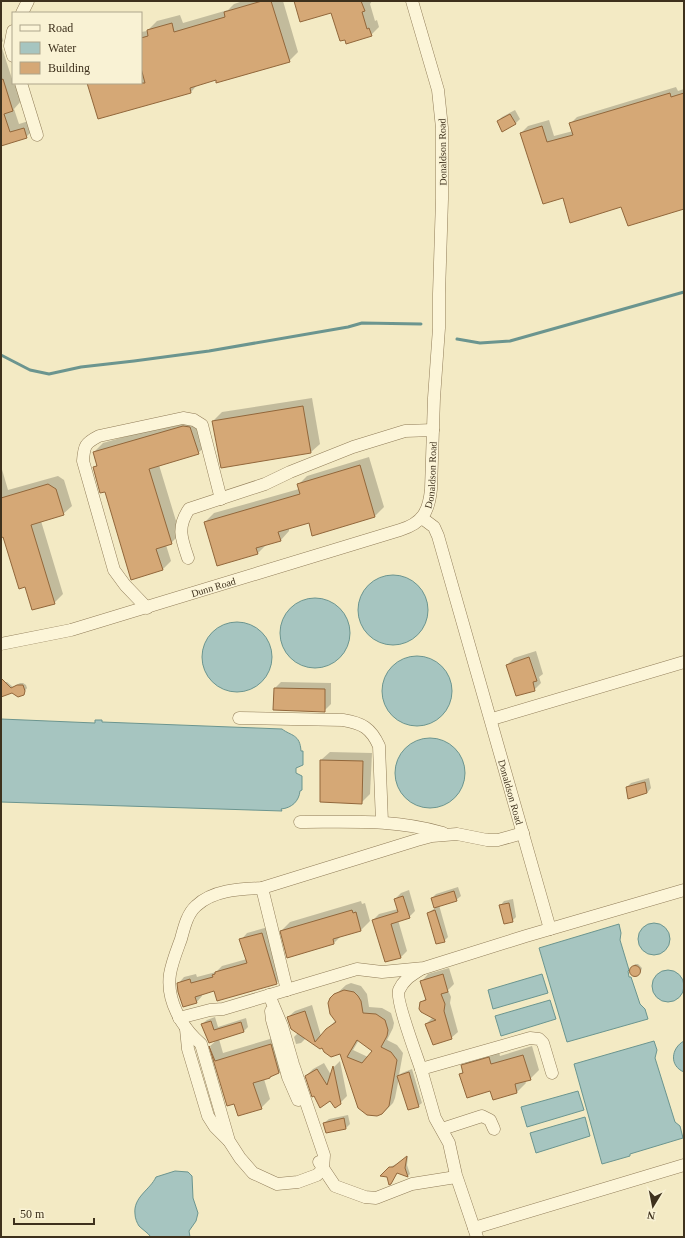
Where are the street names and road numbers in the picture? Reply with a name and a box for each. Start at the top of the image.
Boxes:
street label: Donaldson Road [436,118,449,186]
street label: Donaldson Road [422,441,439,510]
street label: Dunn Road [190,575,237,599]
street label: Donaldson Road [496,758,525,826]

